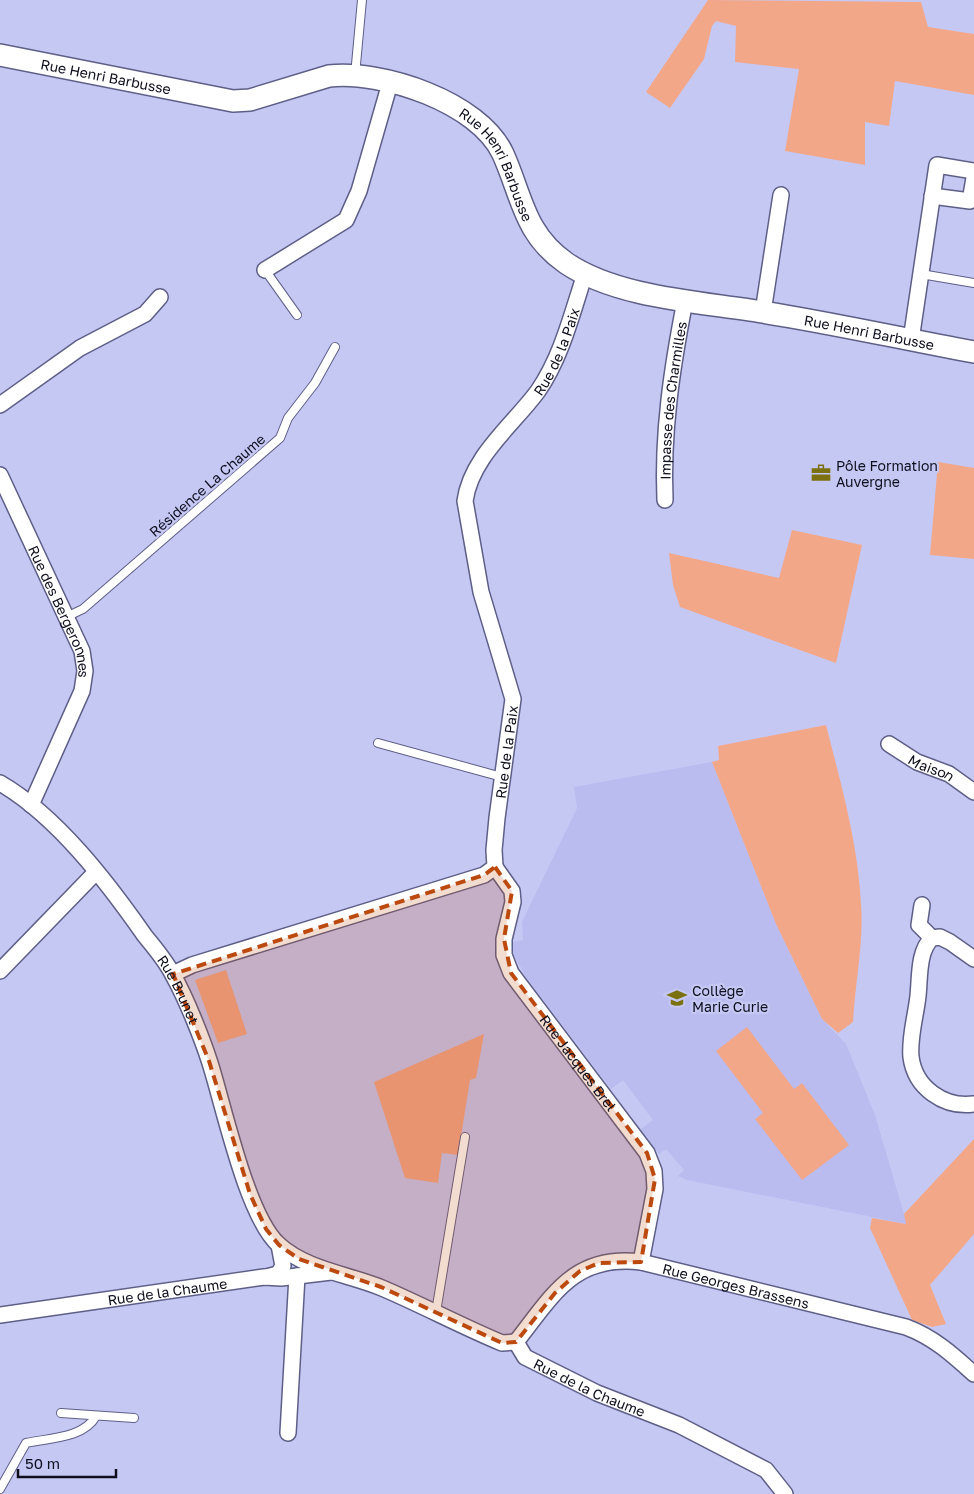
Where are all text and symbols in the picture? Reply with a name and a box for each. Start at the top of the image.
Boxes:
street label: Rue Henri Barbusse [39,55,173,97]
street label: Rue Henri Barbusse [456,104,537,224]
street label: Rue de la Paix [529,305,582,398]
street label: Rue Henri Barbusse [803,311,936,353]
street label: Impasse des Charmilles [656,320,689,480]
street label: Résidence La Chaume [146,430,268,540]
place label: Pôle Formation Auvergne [836,457,938,490]
office icon: Pôle Formation Auvergne [810,462,832,484]
street label: Rue des Bergeronnes [25,542,93,679]
street label: Rue de la Paix [491,704,521,800]
street label: Maison [905,750,959,784]
street label: Rue Brunet [154,952,203,1026]
place label: Collège Marie Curie [692,982,768,1015]
school or university icon: Collège Marie Curie [666,987,688,1009]
street label: Rue Jacques Brel [537,1011,620,1114]
street label: Rue Georges Brassens [661,1259,811,1311]
street label: Rue de la Chaume [106,1274,228,1308]
street label: Rue de la Chaume [531,1354,648,1420]
scale bar [18,1446,115,1478]
text: 50 m [25,1454,60,1472]

